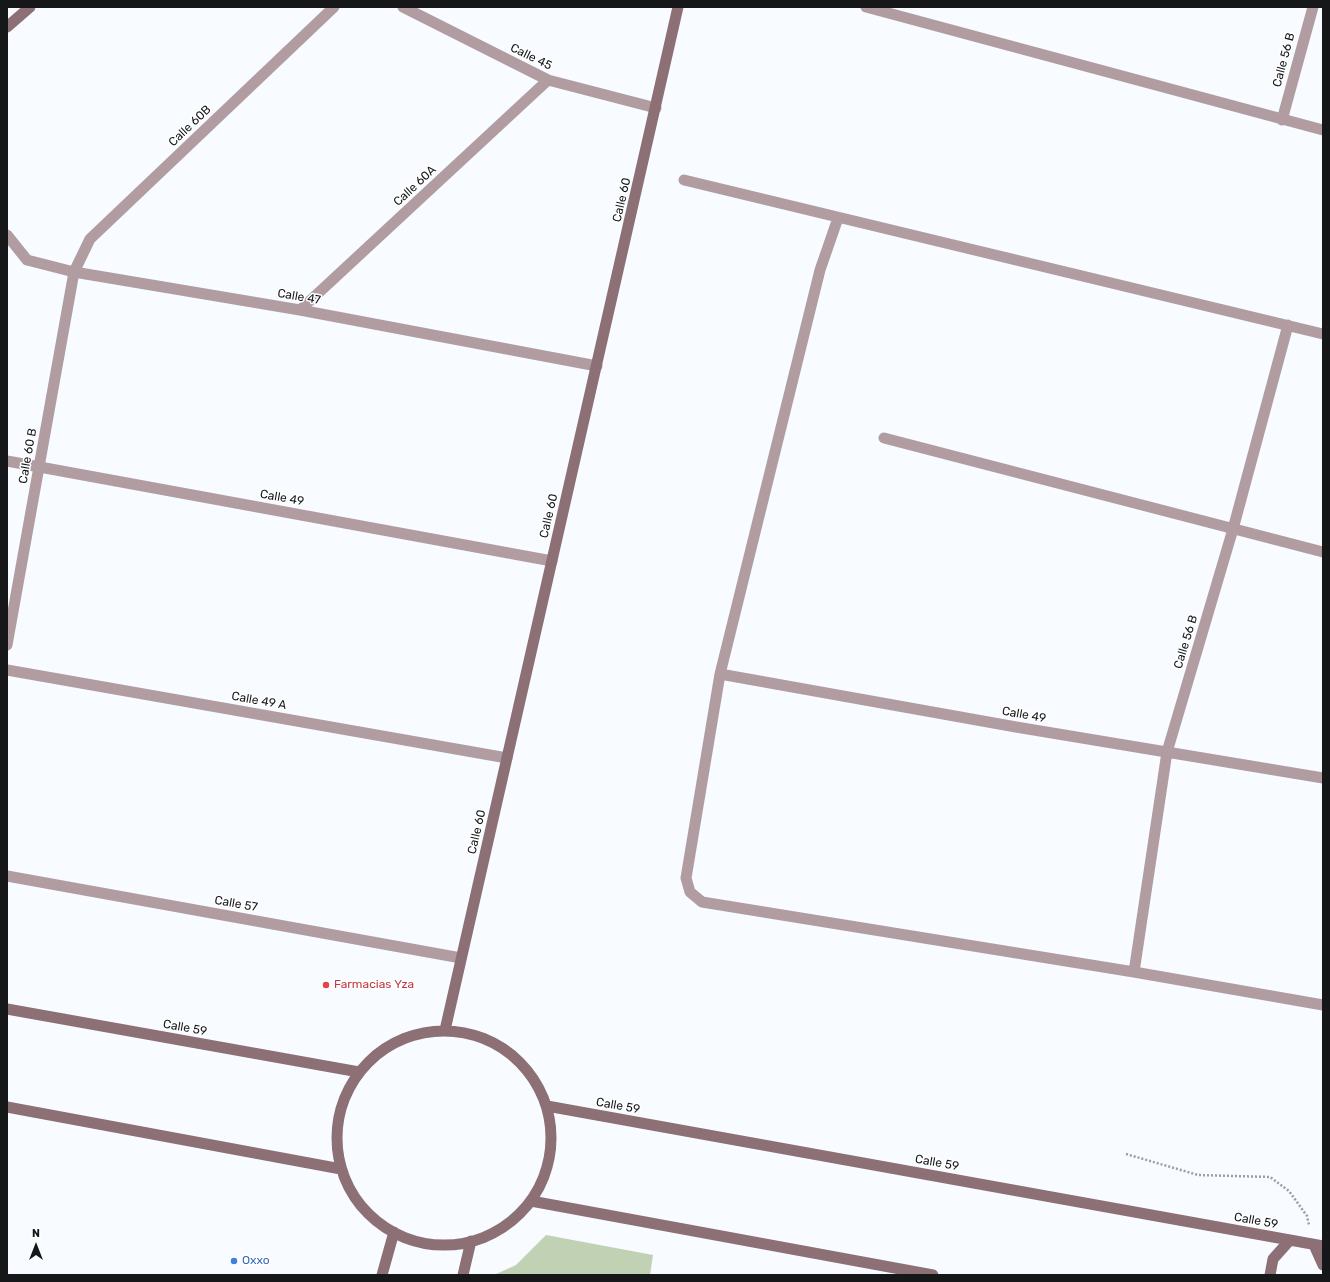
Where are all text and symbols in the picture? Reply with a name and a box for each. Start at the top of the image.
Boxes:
street label: Calle 56 B [1270,31,1298,89]
street label: Calle 45 [508,41,554,73]
street label: Calle 60B [166,102,214,150]
street label: Calle 60A [391,163,439,209]
street label: Calle 60 [610,176,634,224]
street label: Calle 47 [276,286,322,308]
street label: Calle 60 B [16,427,40,485]
street label: Calle 49 [259,487,305,509]
street label: Calle 60 [537,492,561,540]
street label: Calle 56 B [1171,613,1201,671]
street label: Calle 49 A [230,689,288,713]
street label: Calle 49 [1001,704,1047,726]
street label: Calle 60 [465,808,489,856]
street label: Calle 57 [213,893,259,915]
place label: Farmacias Yza [334,978,414,992]
marker: Farmacias Yza [321,980,331,990]
street label: Calle 59 [162,1017,208,1039]
street label: Calle 59 [595,1095,641,1117]
street label: Calle 59 [914,1152,960,1174]
street label: Calle 59 [1233,1210,1279,1232]
north arrow [16,1226,56,1266]
text: N [32,1227,40,1240]
place label: Oxxo [242,1254,270,1268]
marker: Oxxo [229,1256,239,1266]

